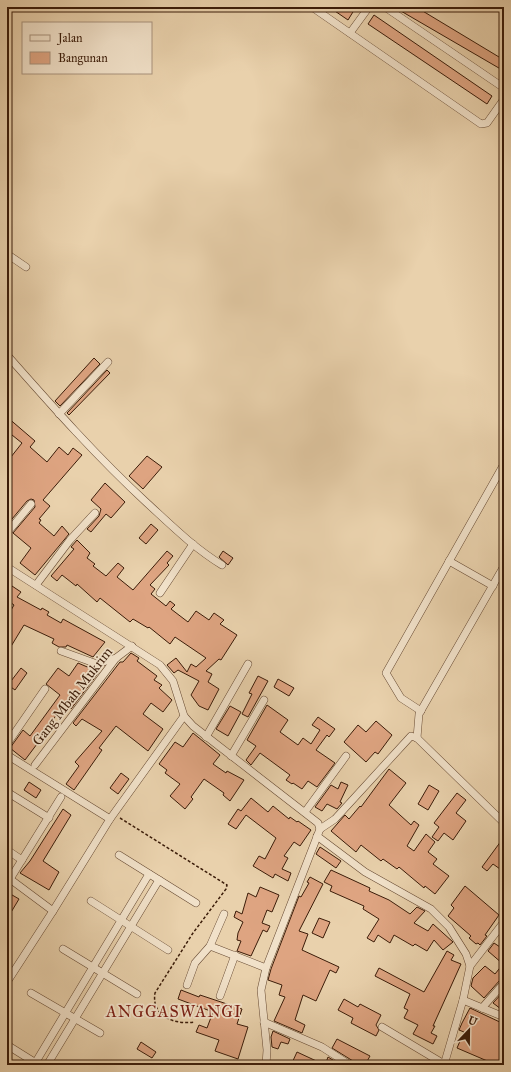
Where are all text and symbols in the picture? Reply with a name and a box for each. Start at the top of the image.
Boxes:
legend [22,22,152,74]
text: Jalan [56,31,83,46]
text: Bangunan [58,51,108,66]
street label: Gang Mbah Mukrim [29,643,116,749]
district label: ANGGASWANGI [105,1002,242,1021]
north arrow [449,1010,489,1050]
text: U [466,1014,479,1029]

